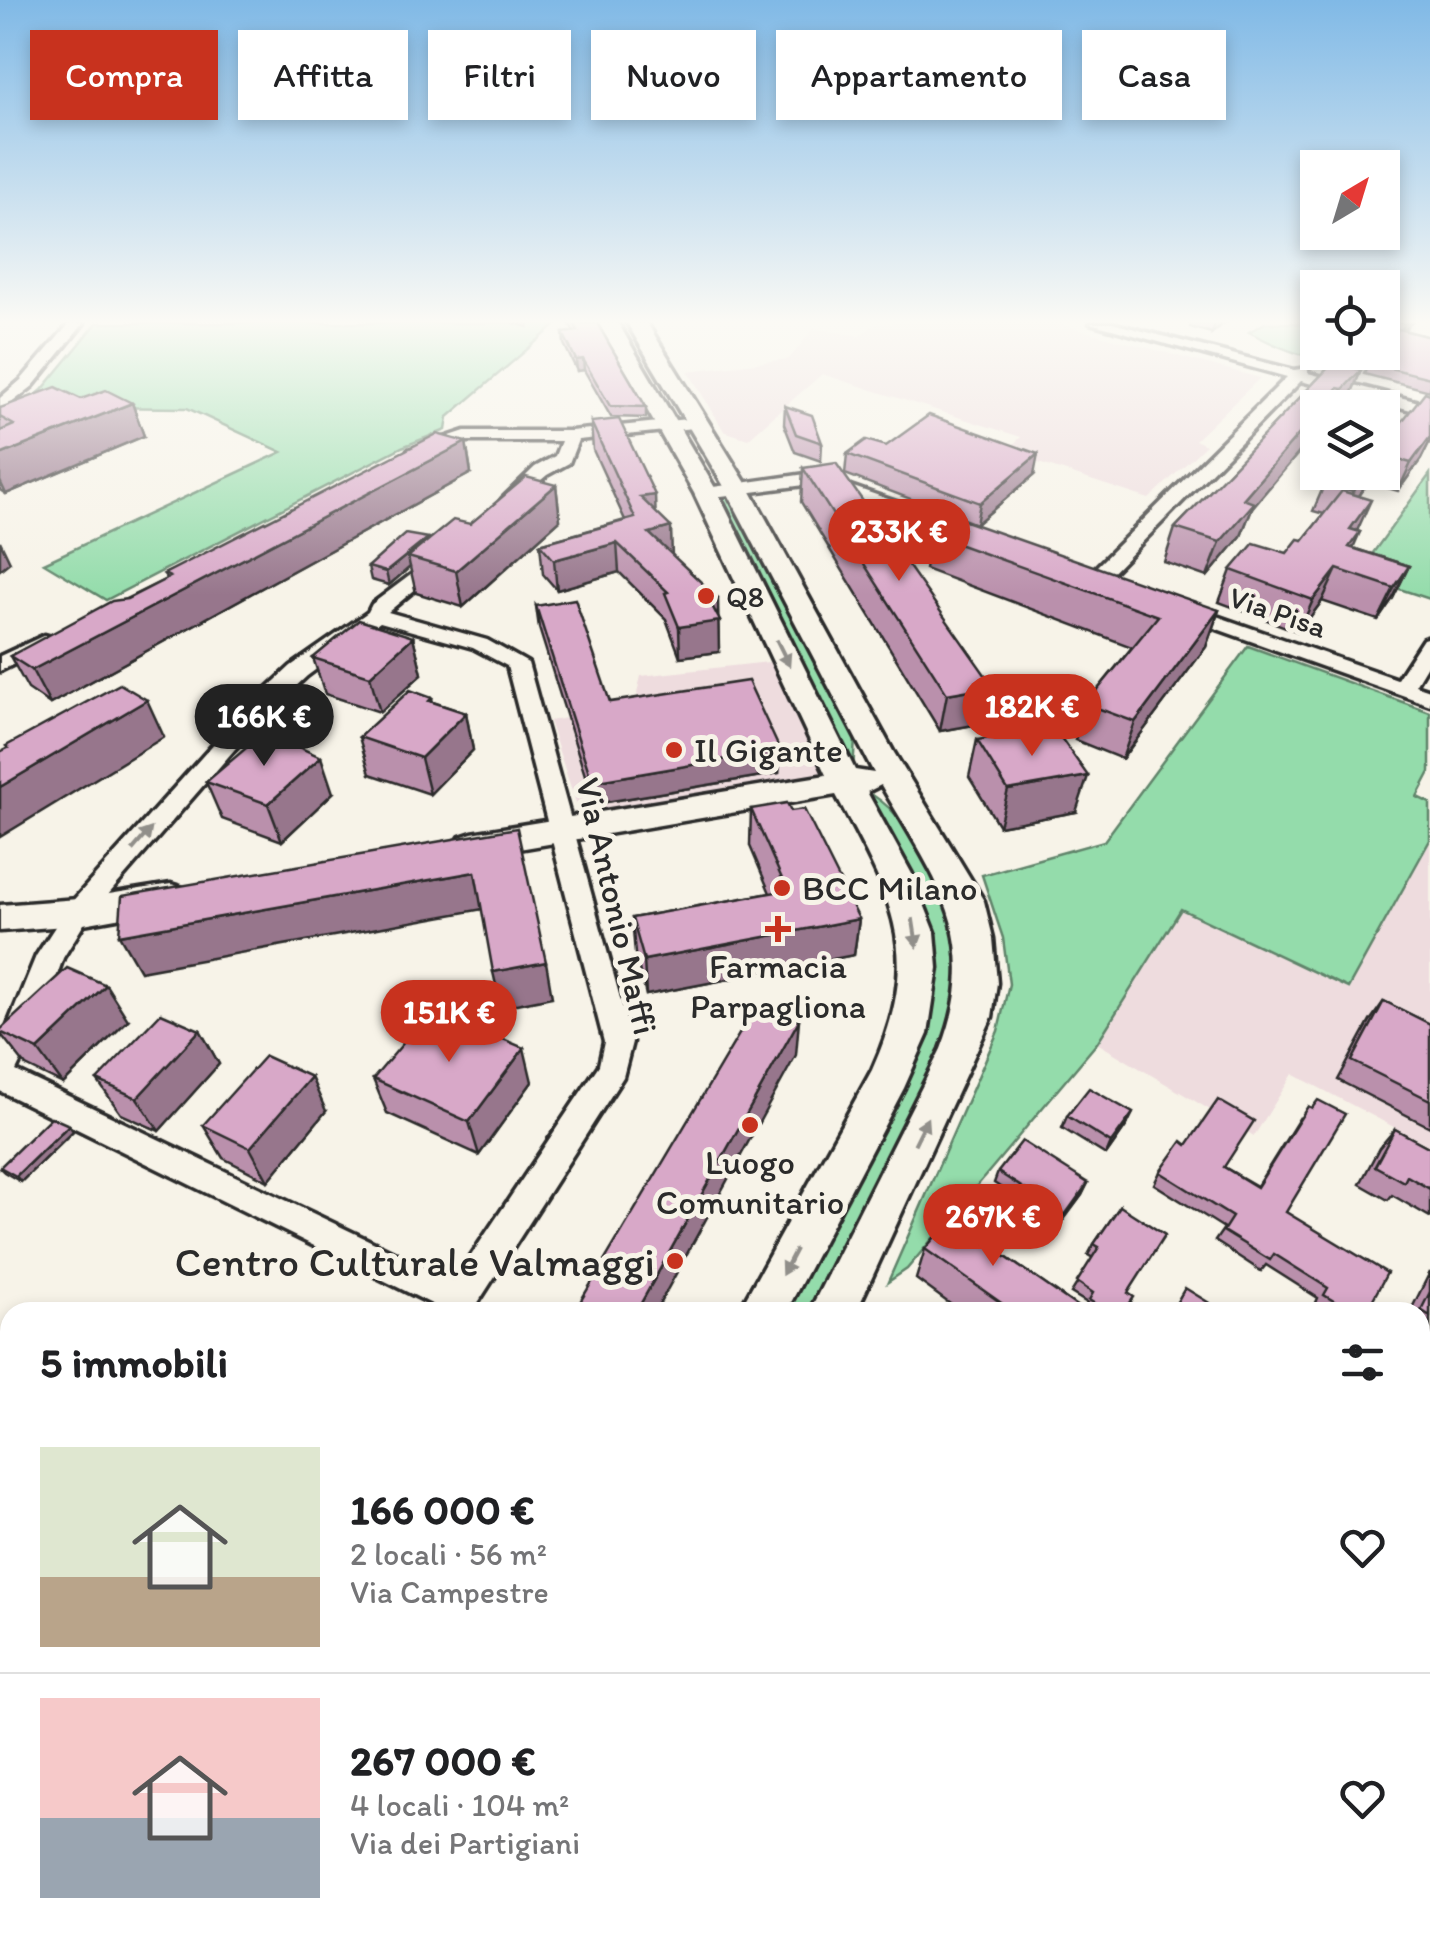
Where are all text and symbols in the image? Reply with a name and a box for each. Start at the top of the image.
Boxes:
chip: Compra [30,30,218,120]
chip: Affitta [238,30,408,120]
chip: Filtri [428,30,571,120]
chip: Nuovo [591,30,756,120]
chip: Appartamento [776,30,1062,120]
chip: Casa [1082,30,1226,120]
north arrow [1300,150,1400,250]
map controls [1300,150,1400,490]
button: locate [1300,270,1400,370]
button: layers [1300,390,1400,490]
pin: 233K € [818,499,980,584]
text: 233K € [850,512,948,550]
place label: Q8 [726,578,764,615]
street label: Via Pisa [1224,578,1332,646]
marker: Q8 [695,585,717,607]
one-way arrow [775,639,792,668]
pin: 182K € [951,674,1113,759]
pin: 166K € [183,684,345,769]
text: 182K € [984,687,1080,725]
text: 166K € [217,697,311,735]
place label: Il Gigante [694,729,843,771]
marker: Il Gigante [663,739,685,761]
street label: Via Antonio Maffi [567,773,667,1039]
one-way arrow [131,827,153,852]
place label: BCC Milano [802,867,978,909]
marker: BCC Milano [771,877,793,899]
marker: Farmacia Parpagliona [767,918,789,940]
one-way arrow [908,918,923,949]
place label: Farmacia Parpagliona [690,945,866,1027]
pin: 151K € [368,980,530,1065]
text: 151K € [403,993,495,1031]
marker: Luogo Comunitario [739,1114,761,1136]
one-way arrow [913,1116,930,1145]
place label: Luogo Comunitario [656,1141,844,1223]
pin: 267K € [912,1184,1074,1269]
text: 267K € [945,1197,1041,1235]
place label: Centro Culturale Valmaggi [175,1236,655,1287]
one-way arrow [780,1248,797,1277]
marker: Centro Culturale Valmaggi [664,1250,686,1272]
icon: filters [1335,1335,1390,1390]
text: 5 immobili [40,1337,228,1388]
text: 166 000 € [350,1484,534,1535]
icon: home [120,1487,240,1607]
icon: heart [1335,1520,1390,1575]
text: 2 locali · 56 m² [350,1535,547,1573]
text: Via Campestre [350,1573,549,1611]
text: 267 000 € [350,1735,536,1786]
icon: home [120,1738,240,1858]
icon: heart [1335,1771,1390,1826]
text: 4 locali · 104 m² [350,1786,569,1824]
text: Via dei Partigiani [350,1824,580,1862]

